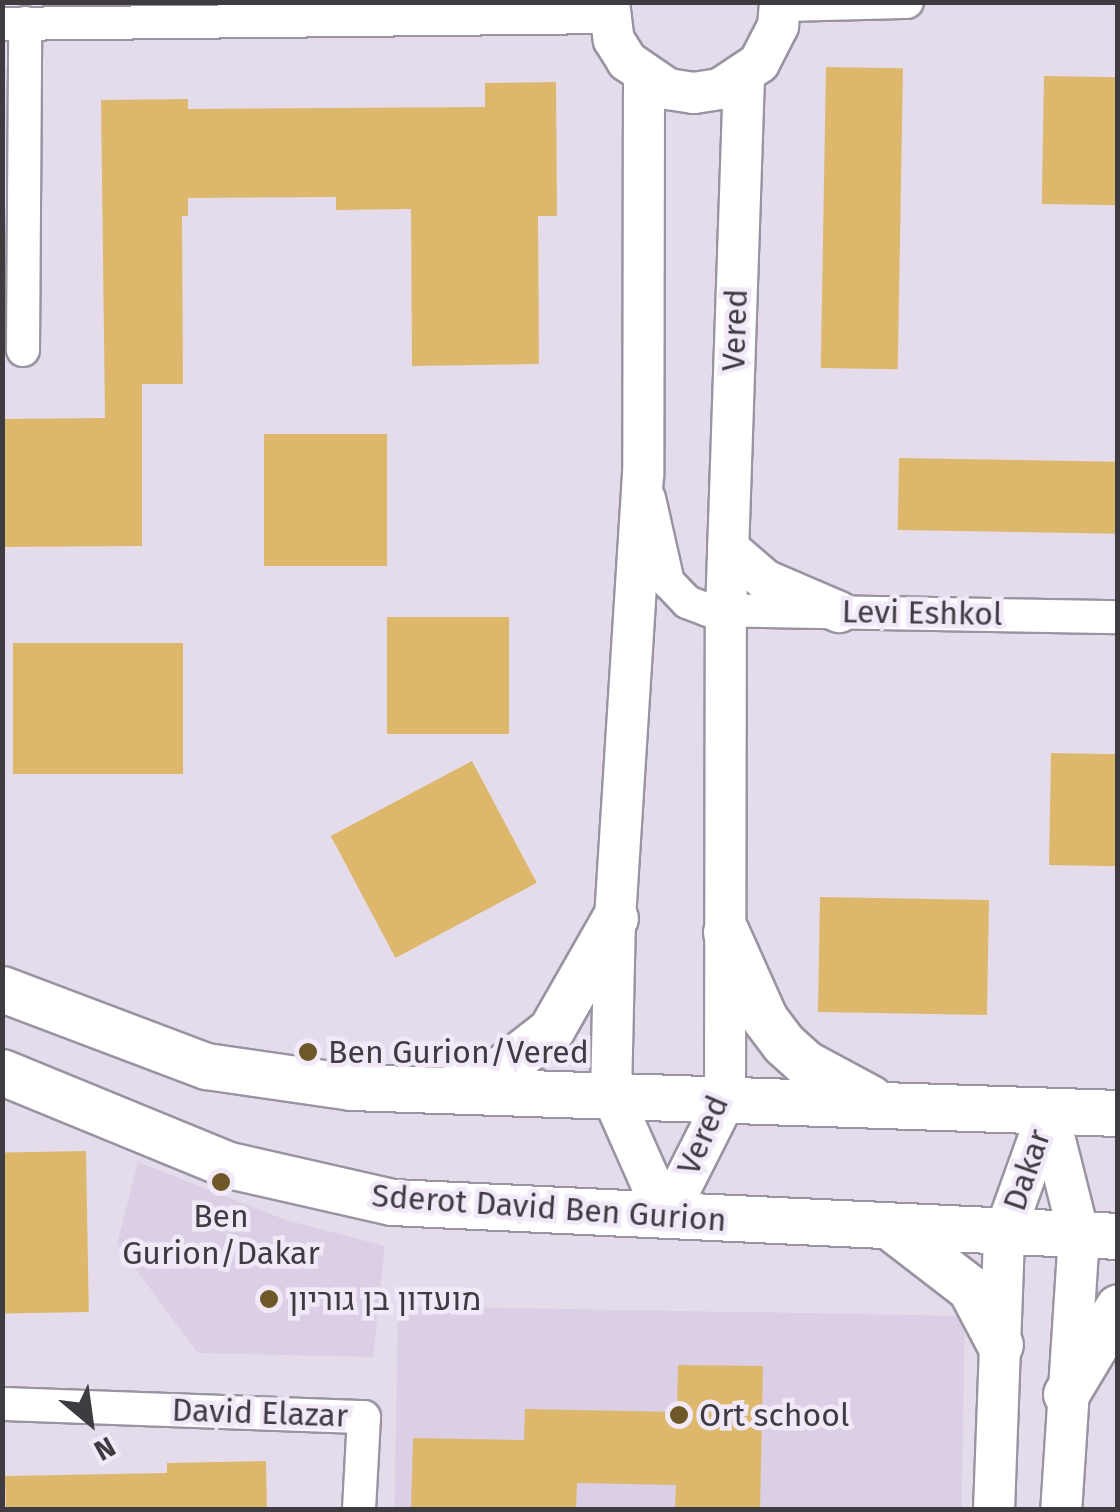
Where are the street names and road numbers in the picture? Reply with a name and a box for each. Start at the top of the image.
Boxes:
street label: Vered [714,288,756,372]
street label: Levi Eshkol [841,592,1003,634]
street label: Vered [669,1090,737,1180]
street label: Dakar [995,1124,1059,1216]
street label: Sderot David Ben Gurion [370,1176,728,1240]
street label: David Elazar [171,1391,349,1435]

